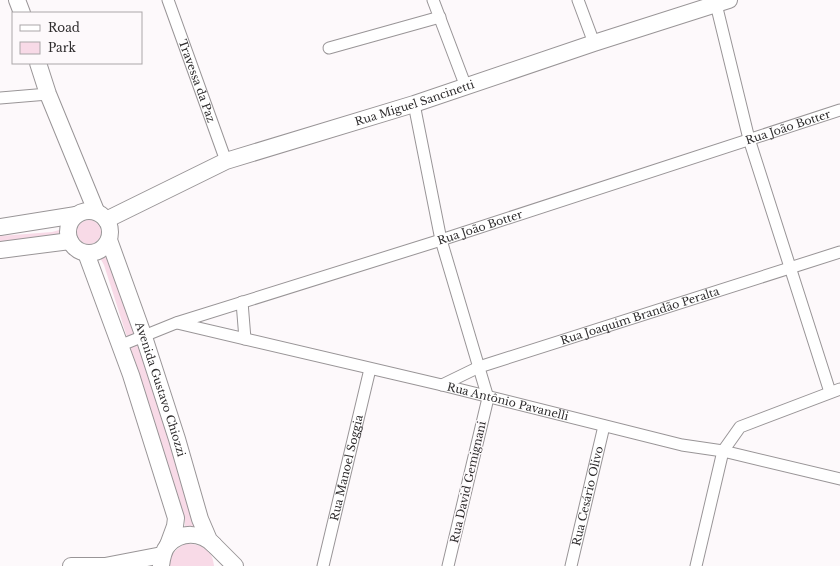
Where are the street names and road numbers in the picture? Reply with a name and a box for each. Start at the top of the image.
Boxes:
street label: Travessa da Paz [176,37,219,124]
street label: Rua Miguel Sancinetti [353,77,476,129]
street label: Rua João Botter [744,106,833,147]
street label: Rua João Botter [436,207,525,248]
street label: Rua Joaquim Brandão Peralta [559,284,722,348]
street label: Avenida Gustavo Chiozzi [132,319,189,459]
street label: Rua Antônio Pavanelli [446,380,570,423]
street label: Rua Manoel Soggia [327,412,366,522]
street label: Rua David Gemignani [447,419,489,544]
street label: Rua Cesário Olivo [569,445,606,547]

